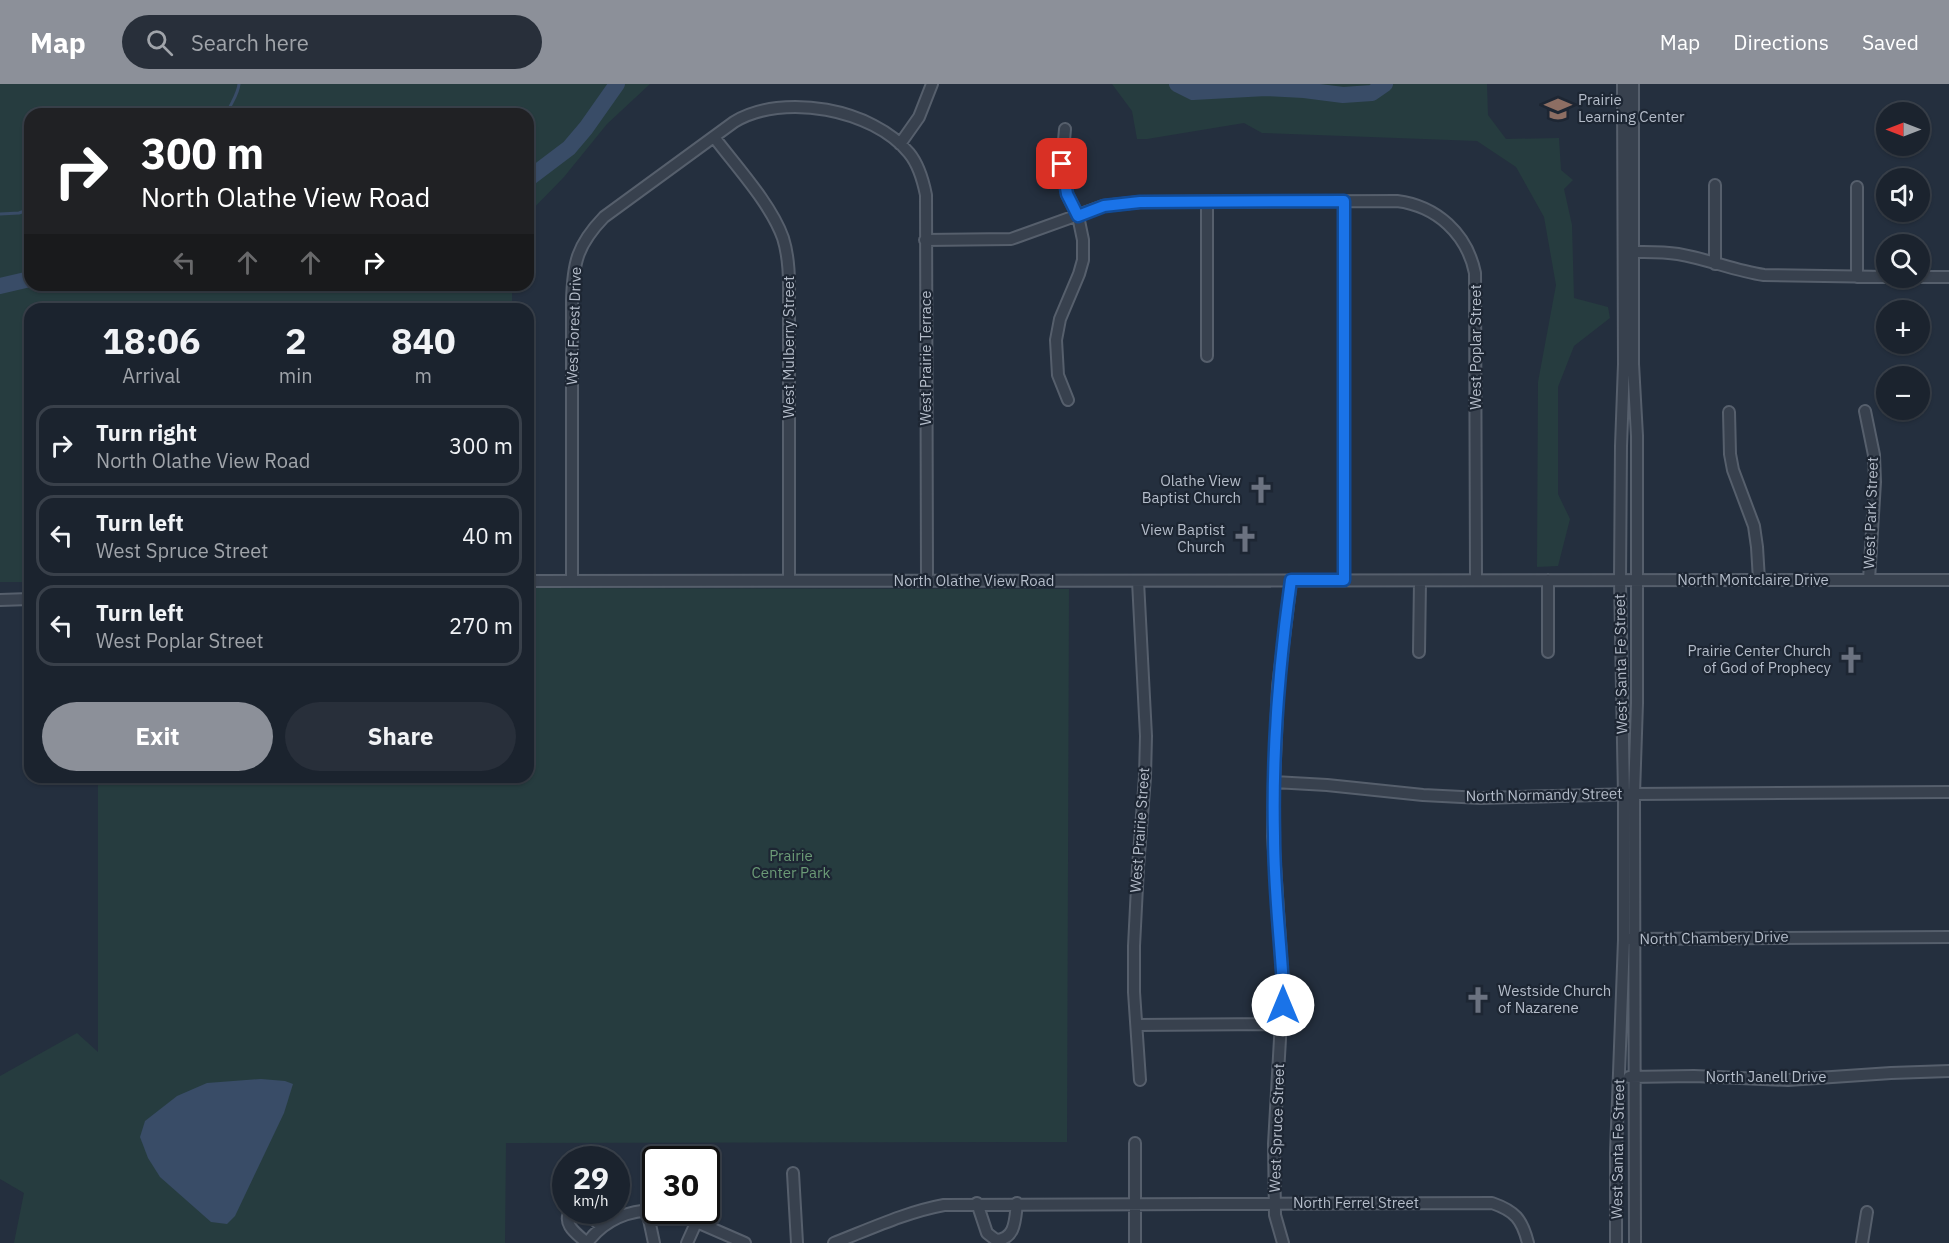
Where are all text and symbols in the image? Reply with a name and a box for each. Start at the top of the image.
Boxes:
search box [122,15,542,69]
text: Map [30,24,86,61]
icon: search [143,26,176,59]
text: Search here [191,28,309,57]
text: Map [1660,28,1700,56]
text: Directions [1733,28,1829,56]
text: Saved [1862,28,1919,56]
place label: Prairie Learning Center [1578,90,1685,126]
school or university icon: Prairie Learning Center [1543,94,1573,124]
north arrow [1876,102,1930,156]
map controls [1876,102,1930,420]
text: 300 m [141,126,264,181]
icon: right [42,132,120,210]
pin [1036,138,1087,189]
icon: arrive [1045,147,1078,180]
button: sound [1876,168,1930,222]
text: North Olathe View Road [141,179,430,214]
button: search [1876,234,1930,288]
icon: left [168,246,201,279]
icon: ahead [231,246,264,279]
icon: ahead [294,246,327,279]
icon: right [357,246,390,279]
street label: West Forest Drive [562,267,585,385]
street label: West Mulberry Street [779,276,798,418]
street label: West Poplar Street [1466,284,1485,410]
street label: West Prairie Terrace [916,290,935,426]
button: + [1876,300,1930,354]
text: 18:06 [102,317,201,364]
text: 2 [285,317,307,364]
text: 840 [391,317,456,364]
text: Arrival [122,362,181,389]
text: min [279,362,313,389]
text: m [415,362,432,389]
button: − [1876,366,1930,420]
text: Turn right [96,418,197,447]
icon: right [45,429,78,462]
text: 300 m [449,431,513,460]
text: North Olathe View Road [96,447,310,474]
street label: West Park Street [1859,456,1882,569]
place label: Olathe View Baptist Church [1142,471,1241,507]
church icon: Olathe View Baptist Church [1246,475,1276,505]
text: Turn left [96,508,184,537]
icon: left [45,519,78,552]
place label: View Baptist Church [1141,520,1225,556]
text: 40 m [462,521,513,550]
church icon: View Baptist Church [1230,524,1260,554]
text: West Spruce Street [96,537,268,564]
street label: North Montclaire Drive [1677,570,1829,589]
street label: North Olathe View Road [894,571,1054,590]
street label: West Santa Fe Street [1610,594,1631,734]
text: Turn left [96,598,184,627]
icon: left [45,609,78,642]
text: 270 m [449,611,513,640]
text: West Poplar Street [96,627,263,654]
place label: Prairie Center Church of God of Prophecy [1687,641,1832,677]
church icon: Prairie Center Church of God of Prophecy [1836,645,1866,675]
button: Exit [42,702,273,771]
button: Share [285,702,516,771]
street label: West Prairie Street [1126,767,1153,893]
street label: North Normandy Street [1465,784,1623,805]
park label: Prairie Center Park [752,846,831,882]
street label: North Chambery Drive [1639,927,1789,948]
position arrow [1251,973,1315,1037]
place label: Westside Church of Nazarene [1498,981,1611,1017]
church icon: Westside Church of Nazarene [1463,985,1493,1015]
street label: West Spruce Street [1265,1063,1288,1193]
street label: North Janell Drive [1706,1067,1826,1086]
street label: West Santa Fe Street [1607,1079,1628,1219]
speed limit sign: 30 [642,1146,720,1224]
text: 29 [573,1158,609,1197]
text: km/h [573,1191,609,1210]
street label: North Ferrel Street [1293,1193,1419,1212]

